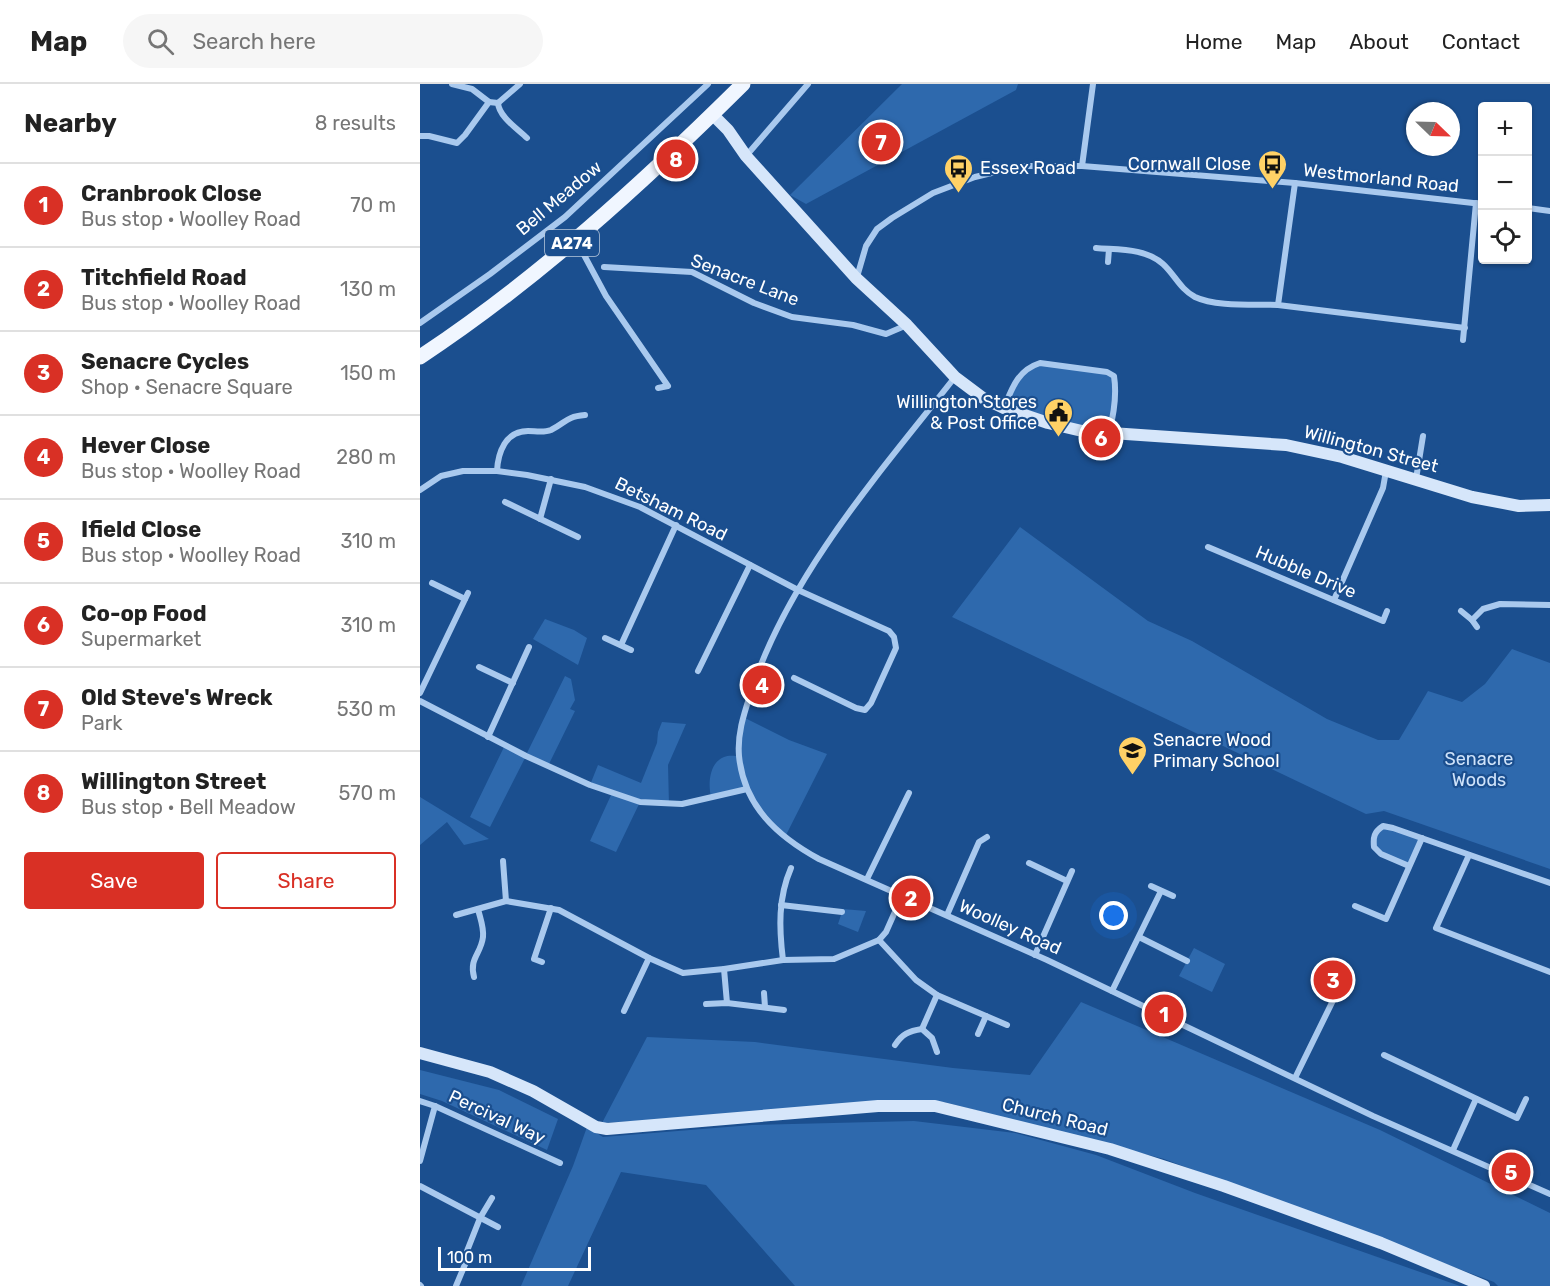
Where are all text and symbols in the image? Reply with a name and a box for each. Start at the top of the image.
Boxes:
search box [123,14,543,68]
text: Map [30,25,87,58]
icon: search [144,25,177,58]
text: Search here [192,28,316,55]
text: Home [1185,29,1242,54]
text: Map [1275,29,1316,54]
text: About [1349,29,1409,54]
text: Contact [1442,29,1520,54]
north arrow [1406,102,1460,156]
map controls [1478,102,1532,264]
button: + [1478,102,1532,156]
text: Nearby [24,108,117,139]
text: 8 results [315,111,396,135]
pin: 7 [862,120,900,164]
pin: 8 [656,136,696,182]
bus stop icon: Cornwall Close [1256,148,1288,190]
bus stop icon: Essex Road [943,152,975,194]
place label: Cornwall Close [1128,153,1251,175]
street label: Bell Meadow [512,156,606,240]
button: − [1478,156,1532,210]
place label: Essex Road [980,157,1076,179]
street label: Westmorland Road [1302,159,1460,197]
text: Cranbrook Close [81,180,262,207]
text: 1 [39,193,48,217]
text: 70 m [350,193,396,217]
text: Bus stop · Woolley Road [81,207,301,231]
button: locate [1478,210,1532,264]
road number: A274 [545,230,599,256]
street label: Senacre Lane [688,249,802,311]
text: Titchfield Road [81,264,247,291]
text: 2 [37,277,50,301]
text: 130 m [340,277,396,301]
text: Bus stop · Woolley Road [81,291,301,315]
text: Senacre Cycles [81,348,249,375]
text: 3 [37,361,50,385]
text: 150 m [340,361,396,385]
text: Shop · Senacre Square [81,375,293,399]
place label: Willington Stores & Post Office [896,391,1037,434]
public building icon: Willington Stores & Post Office [1042,396,1074,438]
pin: 6 [1082,416,1120,460]
street label: Willington Street [1301,420,1441,478]
text: Hever Close [81,432,210,459]
text: 4 [37,445,50,469]
text: 280 m [336,445,396,469]
text: Bus stop · Woolley Road [81,459,301,483]
street label: Betsham Road [611,472,731,546]
text: Ifield Close [81,516,201,543]
text: 5 [37,529,50,553]
text: 310 m [340,529,396,553]
street label: Hubble Drive [1252,541,1360,603]
text: Bus stop · Woolley Road [81,543,301,567]
text: Co-op Food [81,600,207,627]
text: 6 [37,613,50,637]
text: 310 m [340,613,396,637]
text: Supermarket [81,627,201,651]
pin: 4 [742,662,782,708]
text: Old Steve's Wreck [81,684,273,711]
text: 7 [38,697,49,721]
text: 530 m [337,697,396,721]
text: Park [81,711,123,735]
place label: Senacre Wood Primary School [1153,729,1280,772]
school or university icon: Senacre Wood Primary School [1116,734,1148,776]
park label: Senacre Woods [1445,748,1513,791]
text: Willington Street [81,768,266,795]
text: 8 [37,781,50,805]
text: 570 m [338,781,396,805]
text: Bus stop · Bell Meadow [81,795,296,819]
button: Save [24,852,204,909]
button: Share [216,852,396,909]
pin: 2 [892,876,930,920]
street label: Woolley Road [955,895,1065,959]
your location [1099,901,1128,930]
pin: 3 [1314,958,1352,1002]
pin: 1 [1144,992,1184,1036]
street label: Percival Way [445,1085,549,1149]
street label: Church Road [1000,1093,1110,1141]
pin: 5 [1492,1150,1530,1194]
scale bar [438,1244,591,1272]
text: 100 m [447,1248,492,1267]

